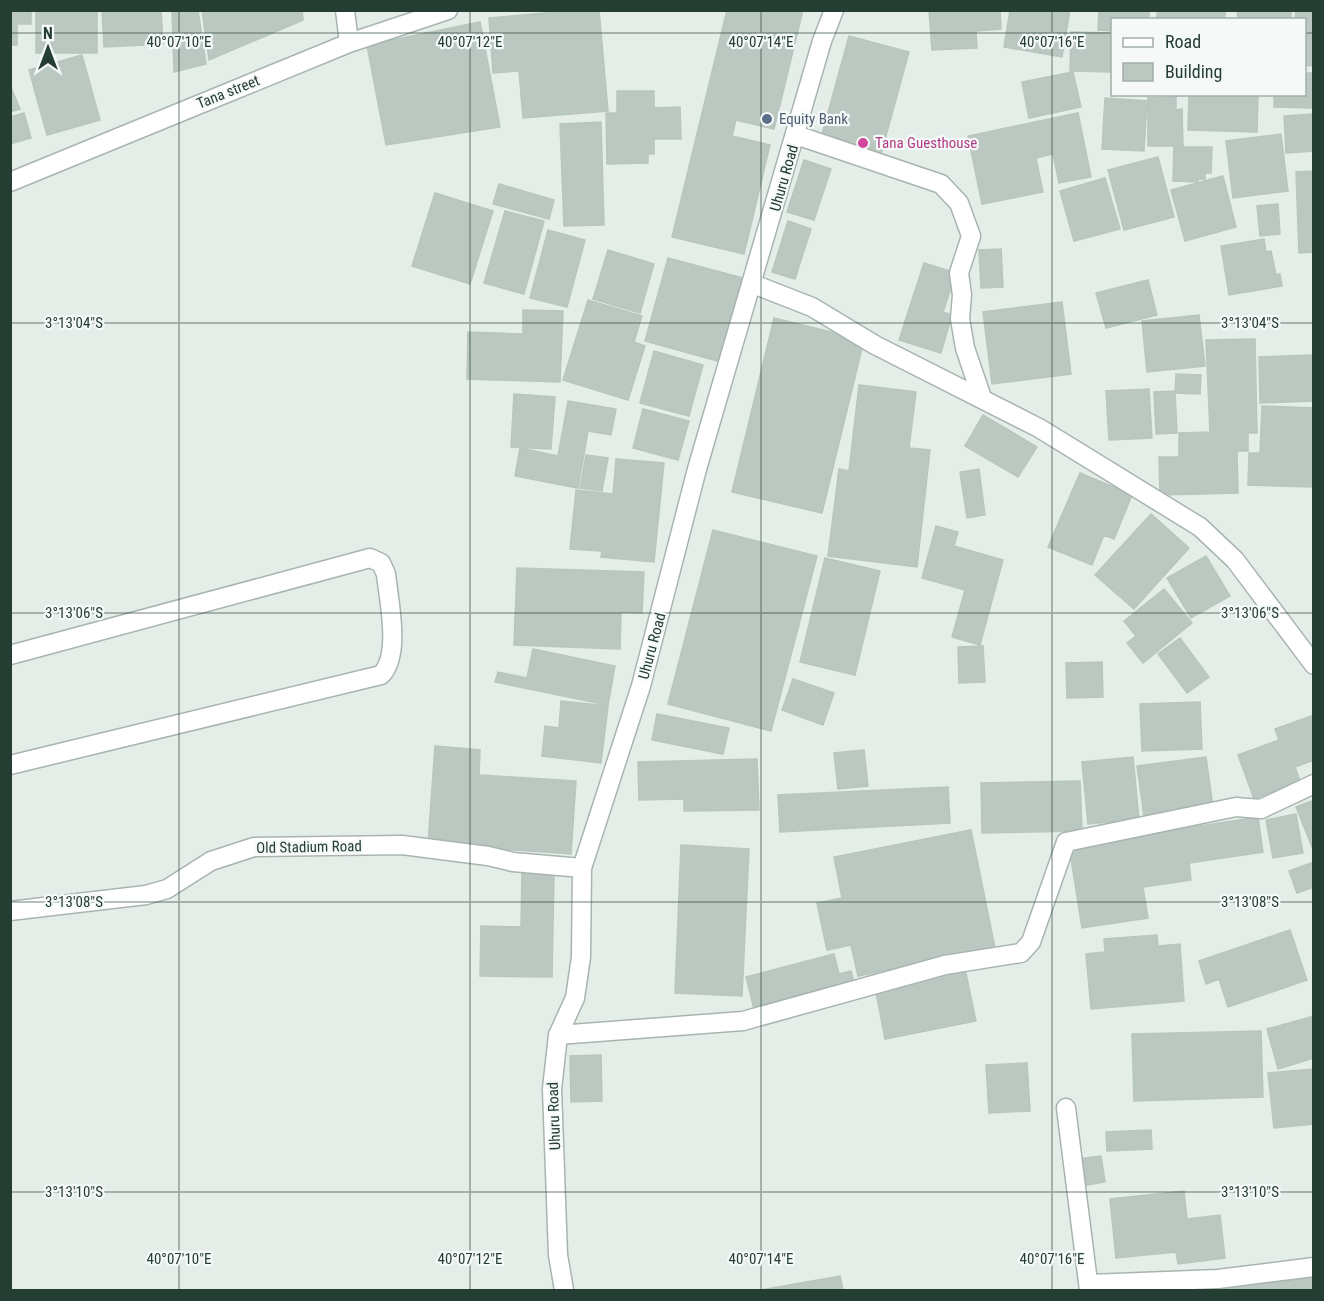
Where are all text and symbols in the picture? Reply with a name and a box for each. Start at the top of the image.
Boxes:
north arrow [18,18,78,78]
legend [1111,18,1306,96]
text: N [43,24,53,43]
text: Road [1165,31,1201,52]
text: 40°07'10"E [147,33,211,51]
text: 40°07'12"E [438,33,502,51]
text: 40°07'14"E [729,33,793,51]
text: 40°07'16"E [1020,33,1084,51]
text: Building [1165,61,1222,82]
street label: Tana street [194,71,262,113]
place label: Equity Bank [779,110,848,128]
marker: Equity Bank [760,112,774,126]
place label: Tana Guesthouse [875,134,977,152]
marker: Tana Guesthouse [856,136,870,150]
street label: Uhuru Road [766,143,802,213]
text: 3°13'04"S [45,314,103,332]
text: 3°13'04"S [1221,314,1279,332]
text: 3°13'06"S [45,604,103,622]
text: 3°13'06"S [1221,604,1279,622]
street label: Uhuru Road [634,611,670,681]
street label: Old Stadium Road [256,837,362,857]
text: 3°13'08"S [45,893,103,911]
text: 3°13'08"S [1221,893,1279,911]
street label: Uhuru Road [544,1082,564,1150]
text: 3°13'10"S [45,1183,103,1201]
text: 3°13'10"S [1221,1183,1279,1201]
text: 40°07'10"E [147,1250,211,1268]
text: 40°07'12"E [438,1250,502,1268]
text: 40°07'14"E [729,1250,793,1268]
text: 40°07'16"E [1020,1250,1084,1268]

